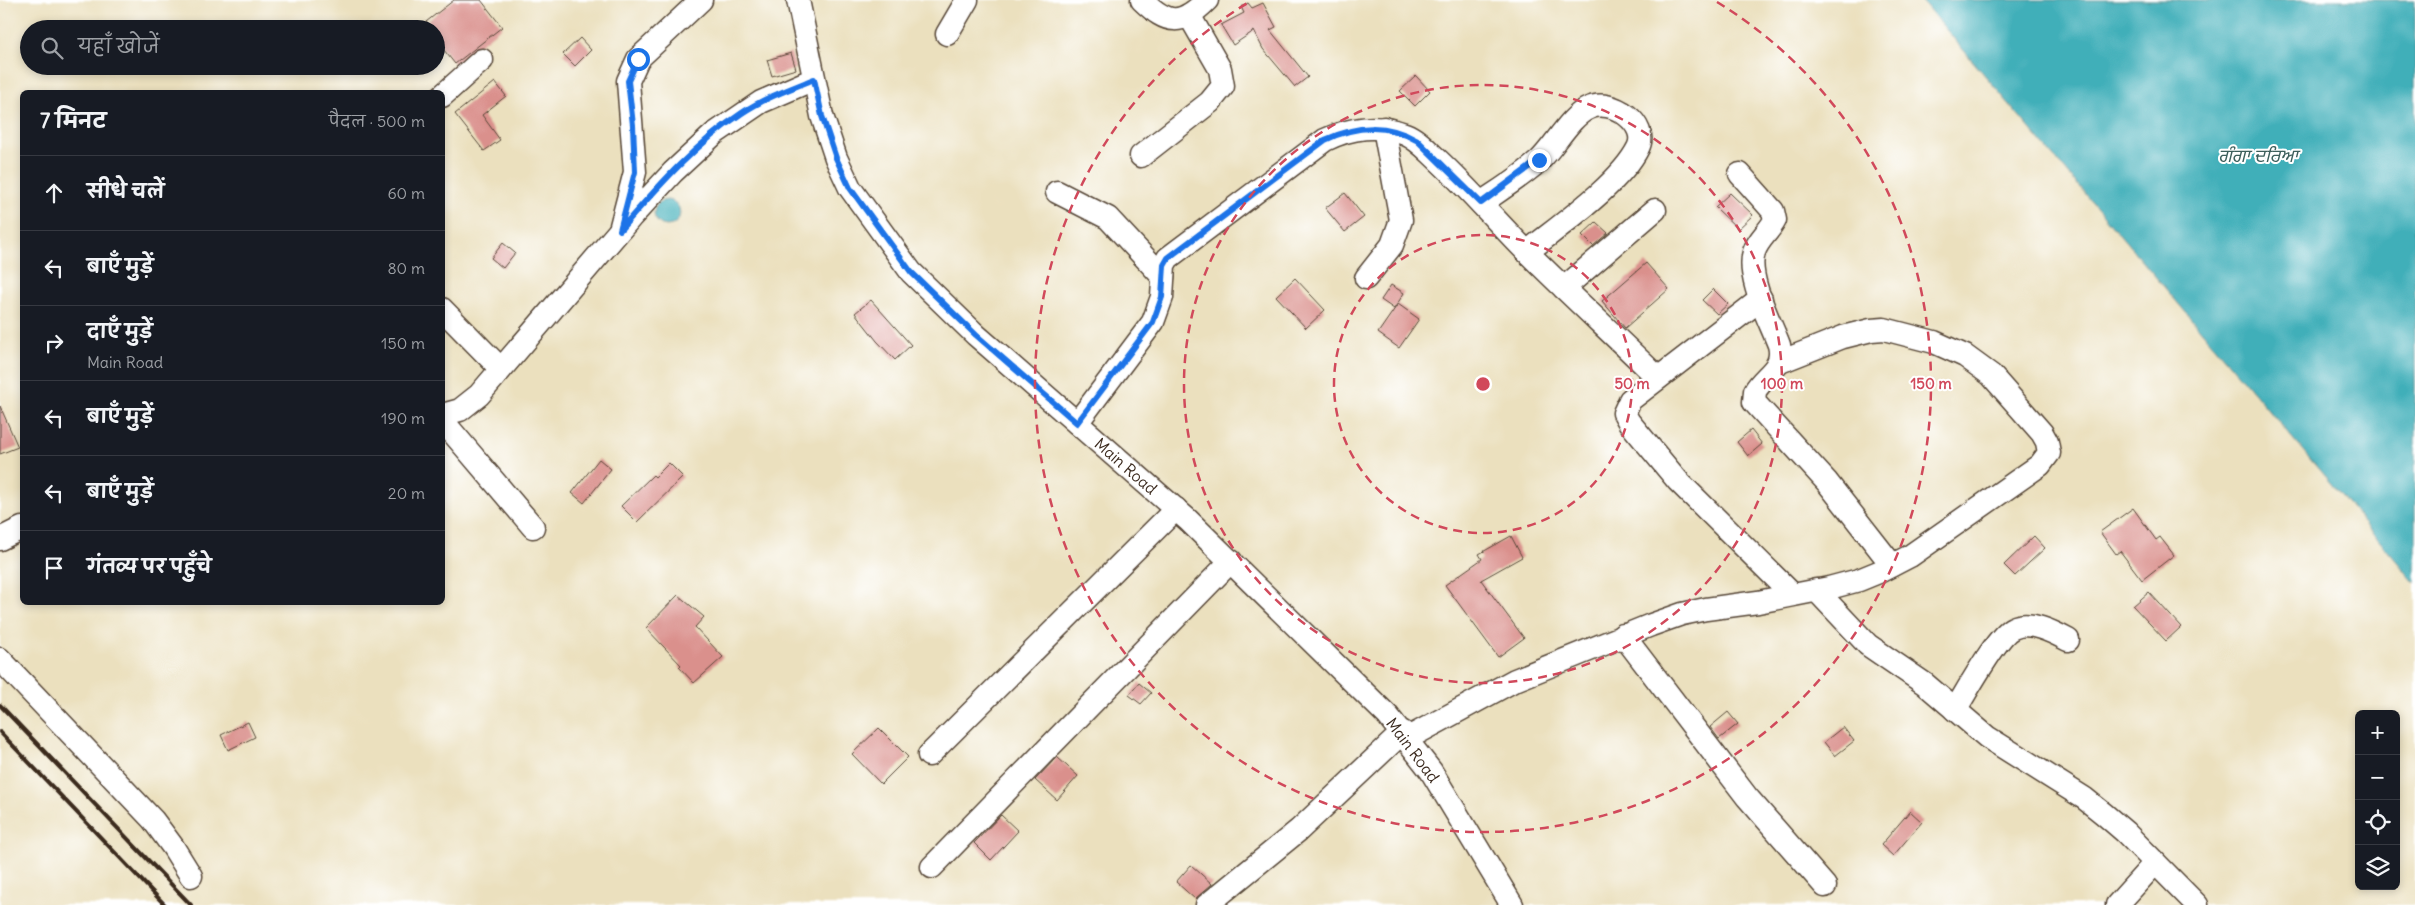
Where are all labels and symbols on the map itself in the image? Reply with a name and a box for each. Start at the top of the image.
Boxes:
route start [627,48,650,71]
water label: ਗੰਗਾ ਦਰਿਆ [2218,144,2301,167]
route end [1528,149,1551,172]
text: 50 m [1614,374,1650,393]
text: 100 m [1761,374,1803,393]
text: 150 m [1910,374,1952,393]
centre of rings [1474,375,1492,393]
street label: Main Road [1091,433,1161,499]
street label: Main Road [1382,714,1444,786]

